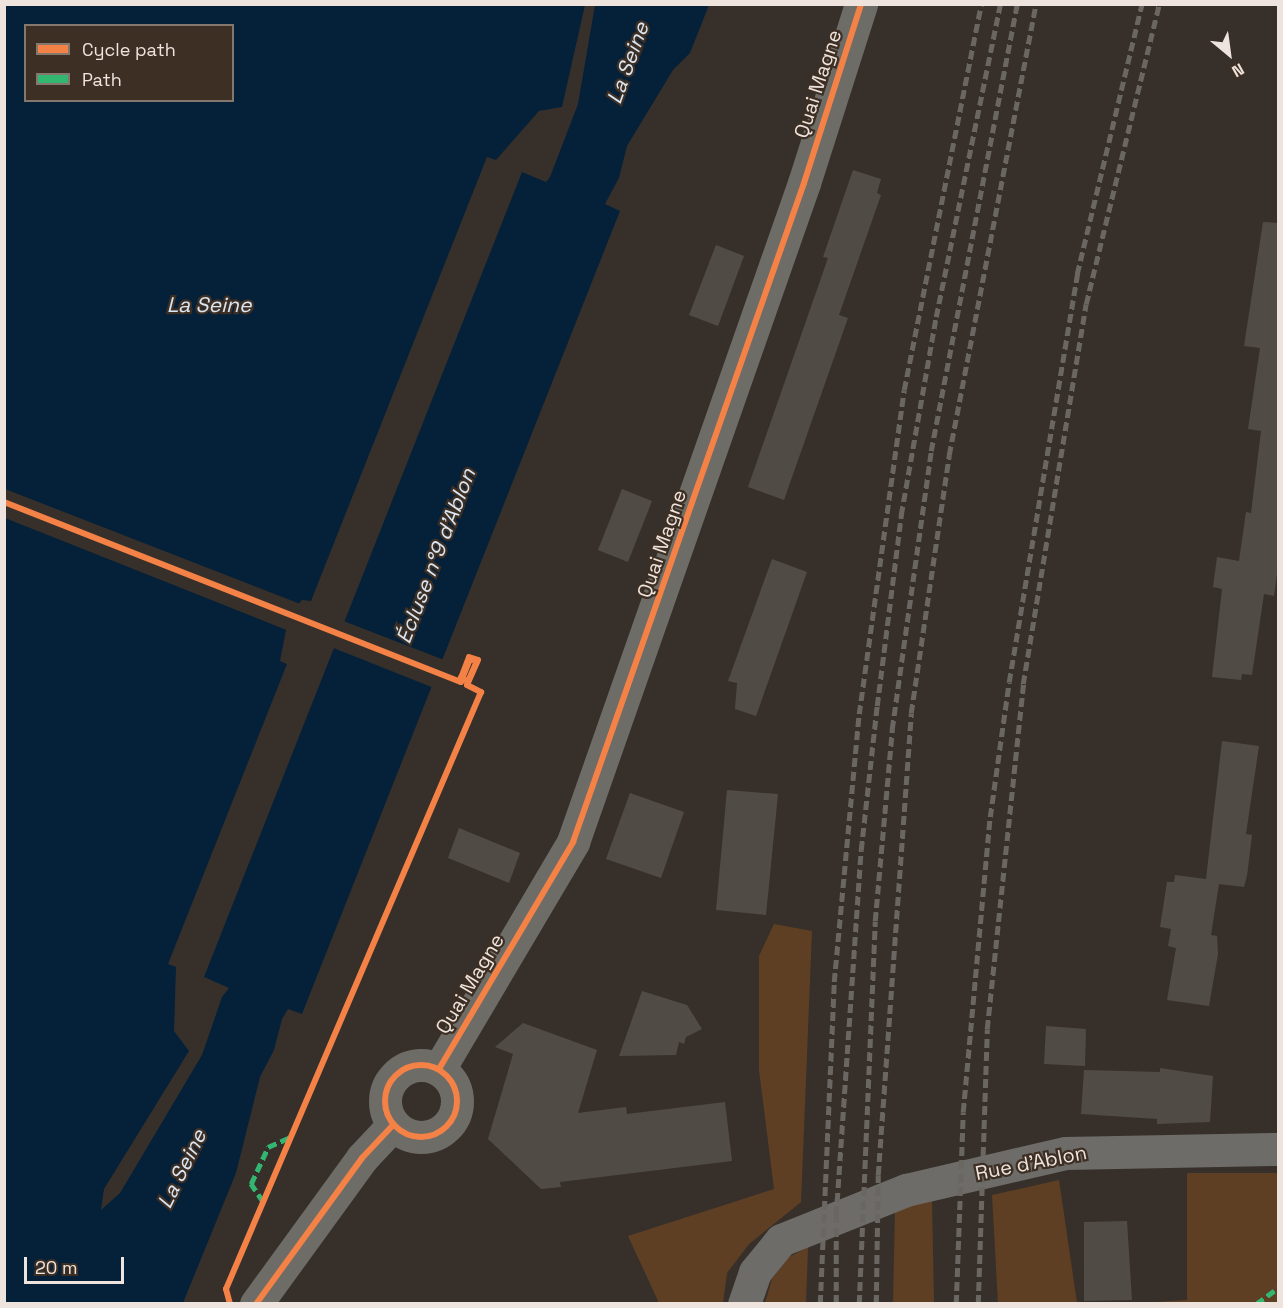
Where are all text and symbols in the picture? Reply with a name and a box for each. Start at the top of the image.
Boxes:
water label: La Seine [602,19,654,107]
legend [24,24,234,102]
north arrow [1199,24,1259,84]
street label: Quai Magne [789,27,847,141]
text: Cycle path [82,38,176,61]
text: N [1228,58,1248,82]
text: Path [82,68,122,91]
water label: La Seine [167,292,251,318]
water label: Écluse n°9 d'Ablon [391,465,481,647]
street label: Quai Magne [632,487,692,601]
street label: Quai Magne [431,930,509,1038]
water label: La Seine [152,1125,212,1213]
street label: Rue d'Ablon [973,1140,1089,1186]
scale bar [27,1245,128,1283]
text: 20 m [35,1256,78,1279]

